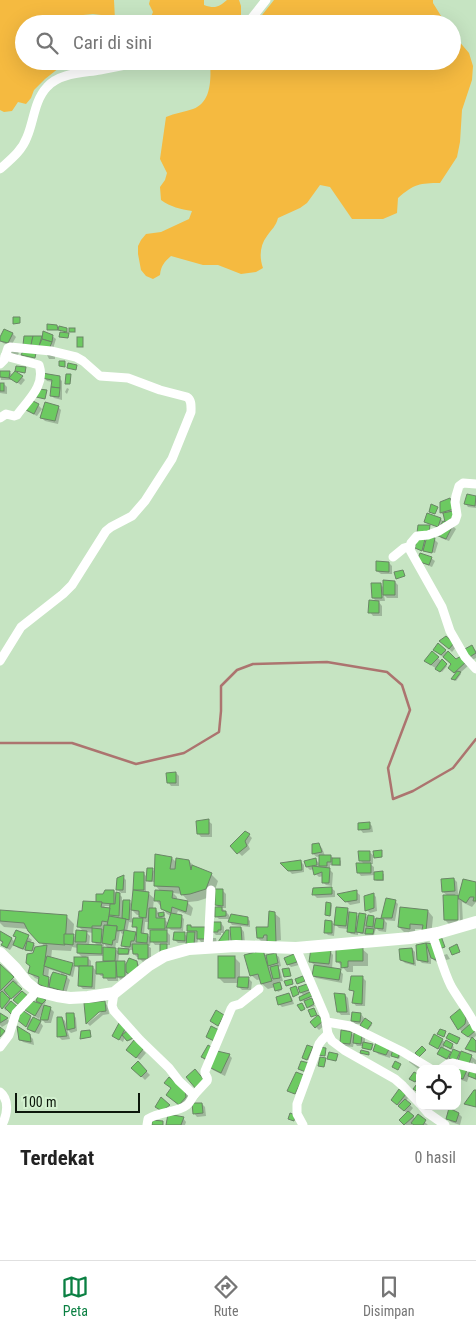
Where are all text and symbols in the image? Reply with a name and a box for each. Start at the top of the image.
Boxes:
search box [15,15,461,70]
icon: search [33,29,61,57]
text: Cari di sini [73,31,152,54]
map controls [416,1065,461,1110]
button: locate [416,1065,461,1110]
scale bar [15,1090,140,1113]
text: 100 m [22,1094,57,1110]
text: Terdekat [20,1146,94,1170]
text: 0 hasil [414,1148,456,1167]
tab: Peta [61,1273,89,1319]
tab: Rute [212,1273,240,1319]
tab: Disimpan [363,1273,415,1319]

